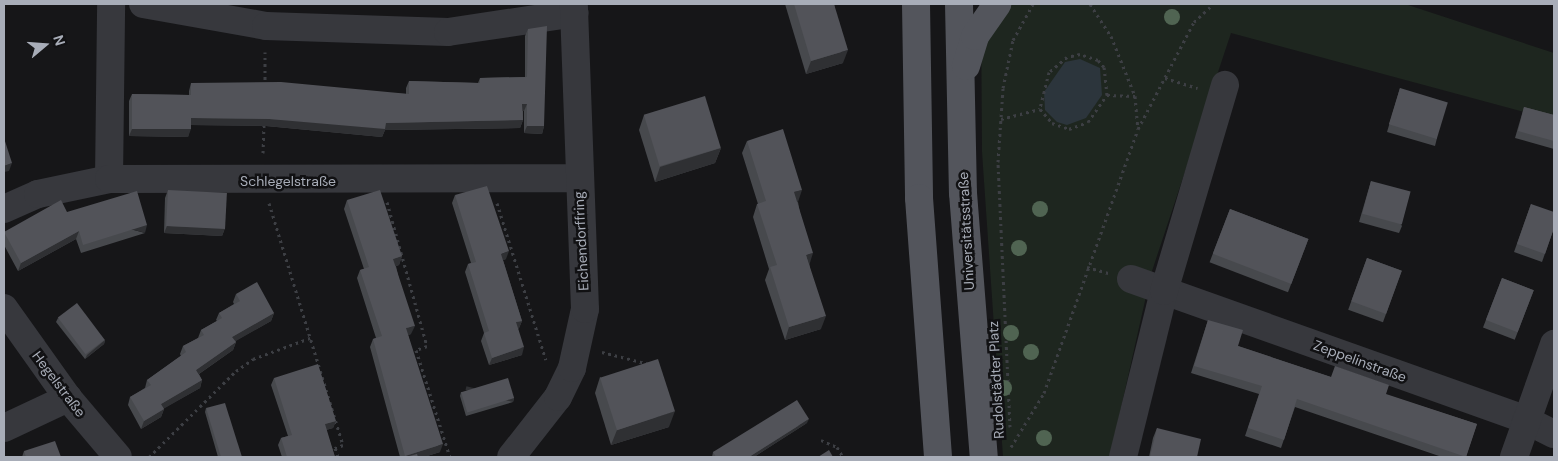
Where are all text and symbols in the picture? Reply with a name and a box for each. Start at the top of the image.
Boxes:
north arrow [20,20,70,70]
text: N [49,33,69,48]
street label: Universitätsstraße [955,171,977,291]
street label: Schlegelstraße [240,173,336,189]
street label: Eichendorffring [570,191,592,291]
street label: Rudolstädter Platz [985,321,1007,439]
street label: Zeppelinstraße [1311,336,1409,386]
street label: Hegelstraße [29,348,89,420]

